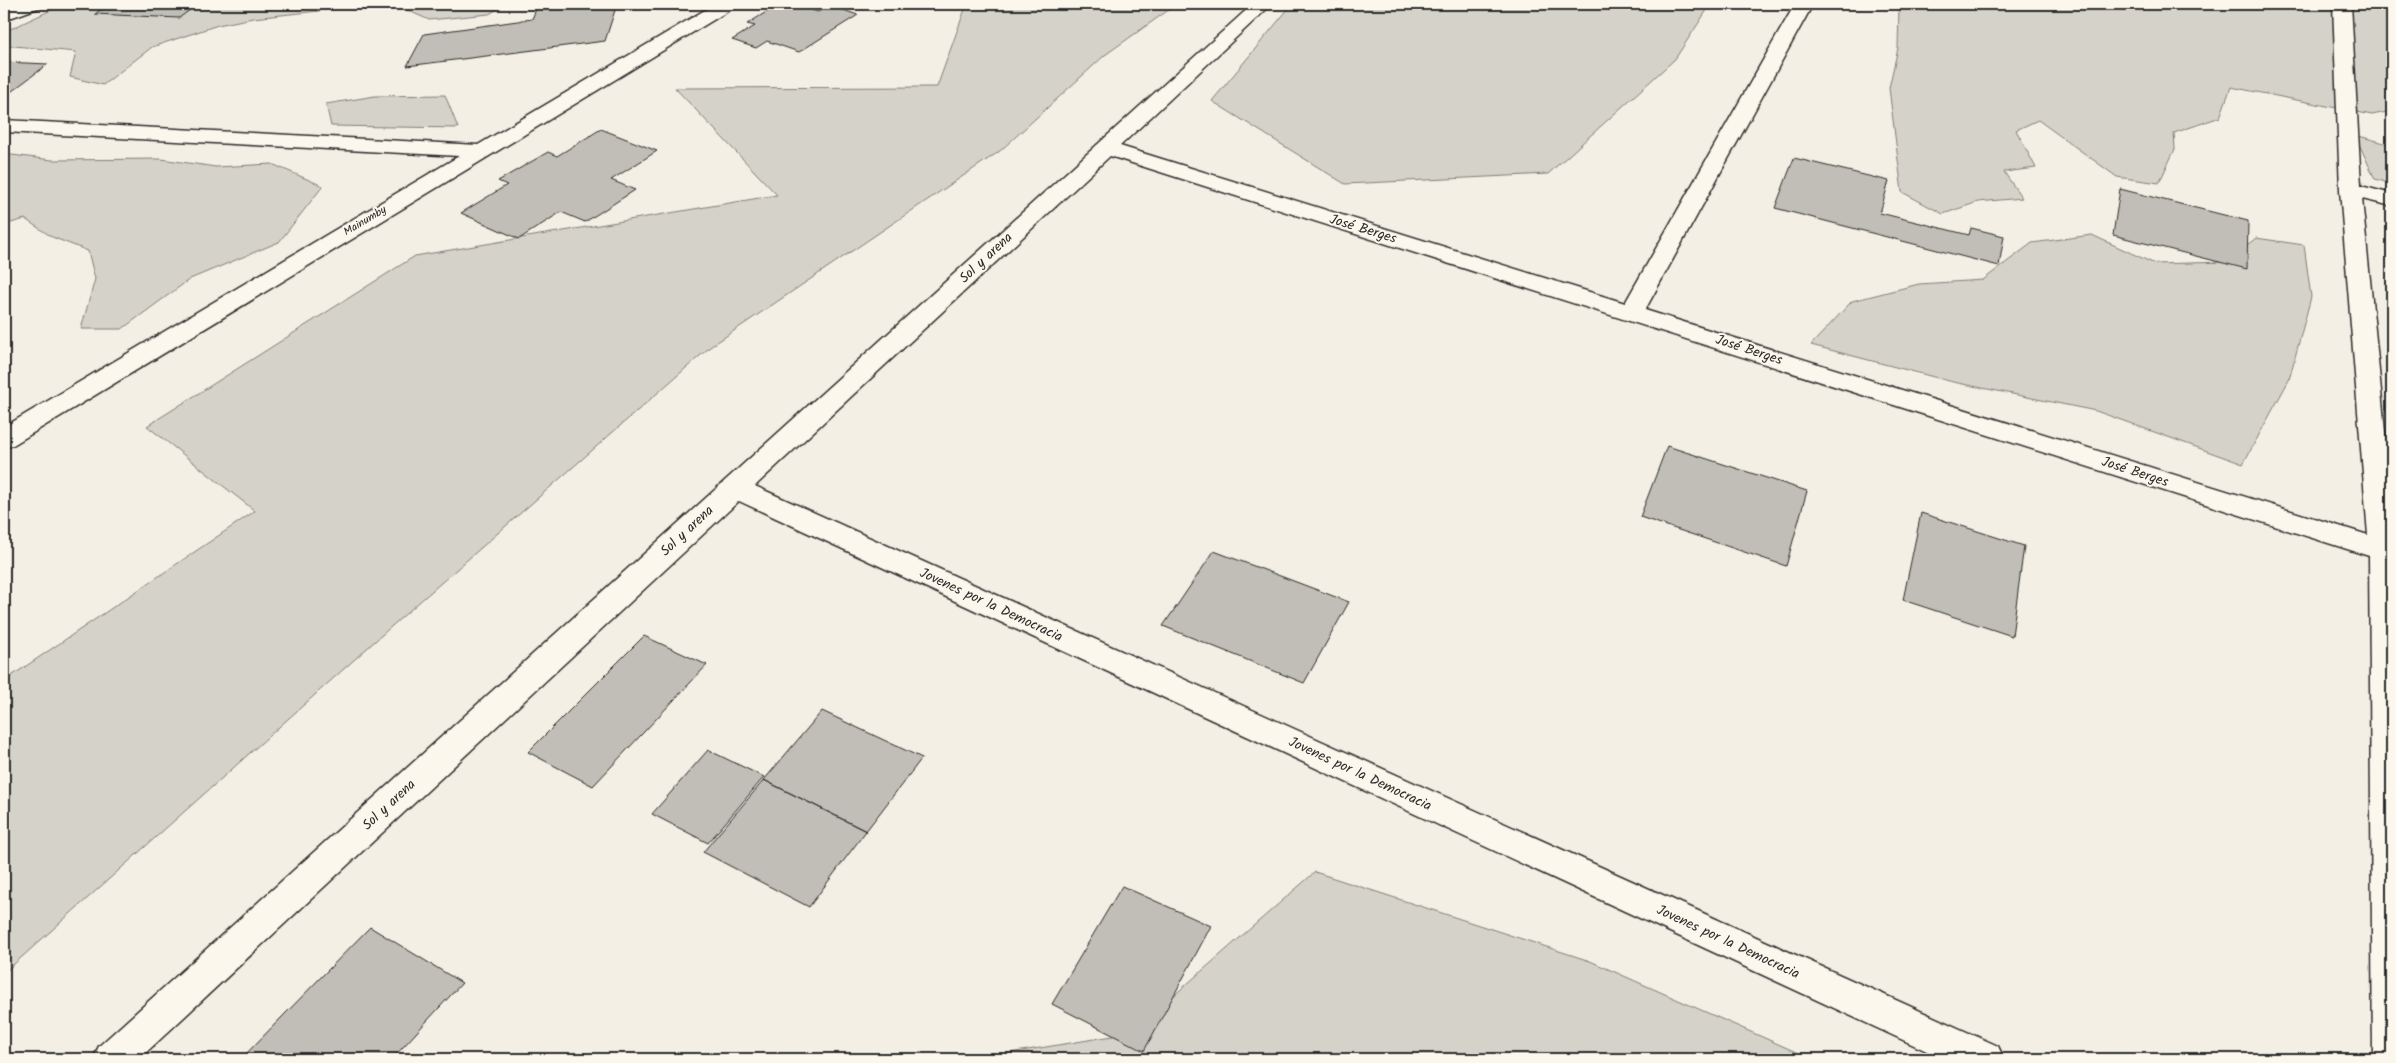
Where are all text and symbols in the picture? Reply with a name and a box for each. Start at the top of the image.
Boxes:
street label: Mainumby [340,201,391,241]
street label: José Berges [1327,208,1399,250]
street label: Sol y arena [954,227,1018,289]
street label: José Berges [1713,329,1785,371]
street label: José Berges [2099,451,2171,493]
street label: Sol y arena [655,500,719,562]
street label: Jovenes por la Democracia [916,562,1066,648]
street label: Jovenes por la Democracia [1285,731,1435,817]
street label: Sol y arena [357,774,421,836]
street label: Jovenes por la Democracia [1653,899,1803,985]

